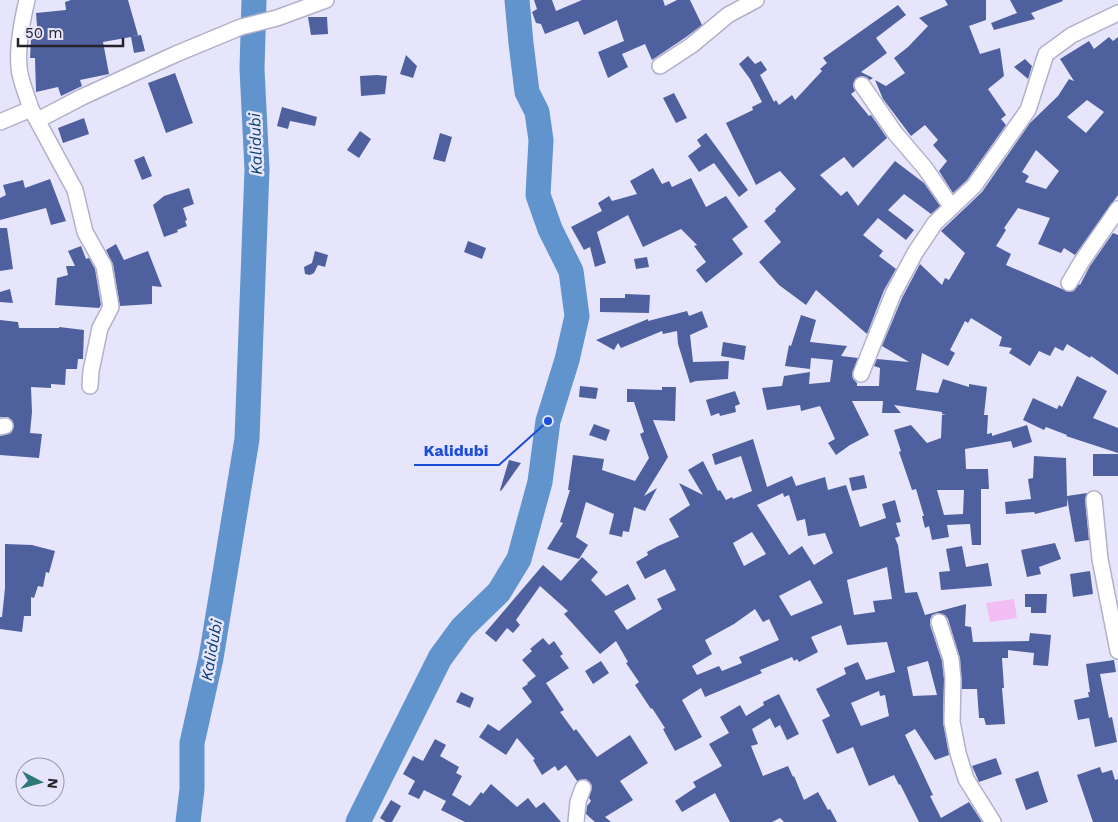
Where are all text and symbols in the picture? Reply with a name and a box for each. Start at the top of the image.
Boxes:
scale bar [18,15,122,47]
text: 50 m [25,24,62,42]
water label: Kalidubi [245,112,266,175]
callout: Kalidubi [414,434,499,465]
text: Kalidubi [424,441,488,460]
water label: Kalidubi [197,617,226,682]
north arrow [15,757,65,807]
text: N [44,777,61,789]

